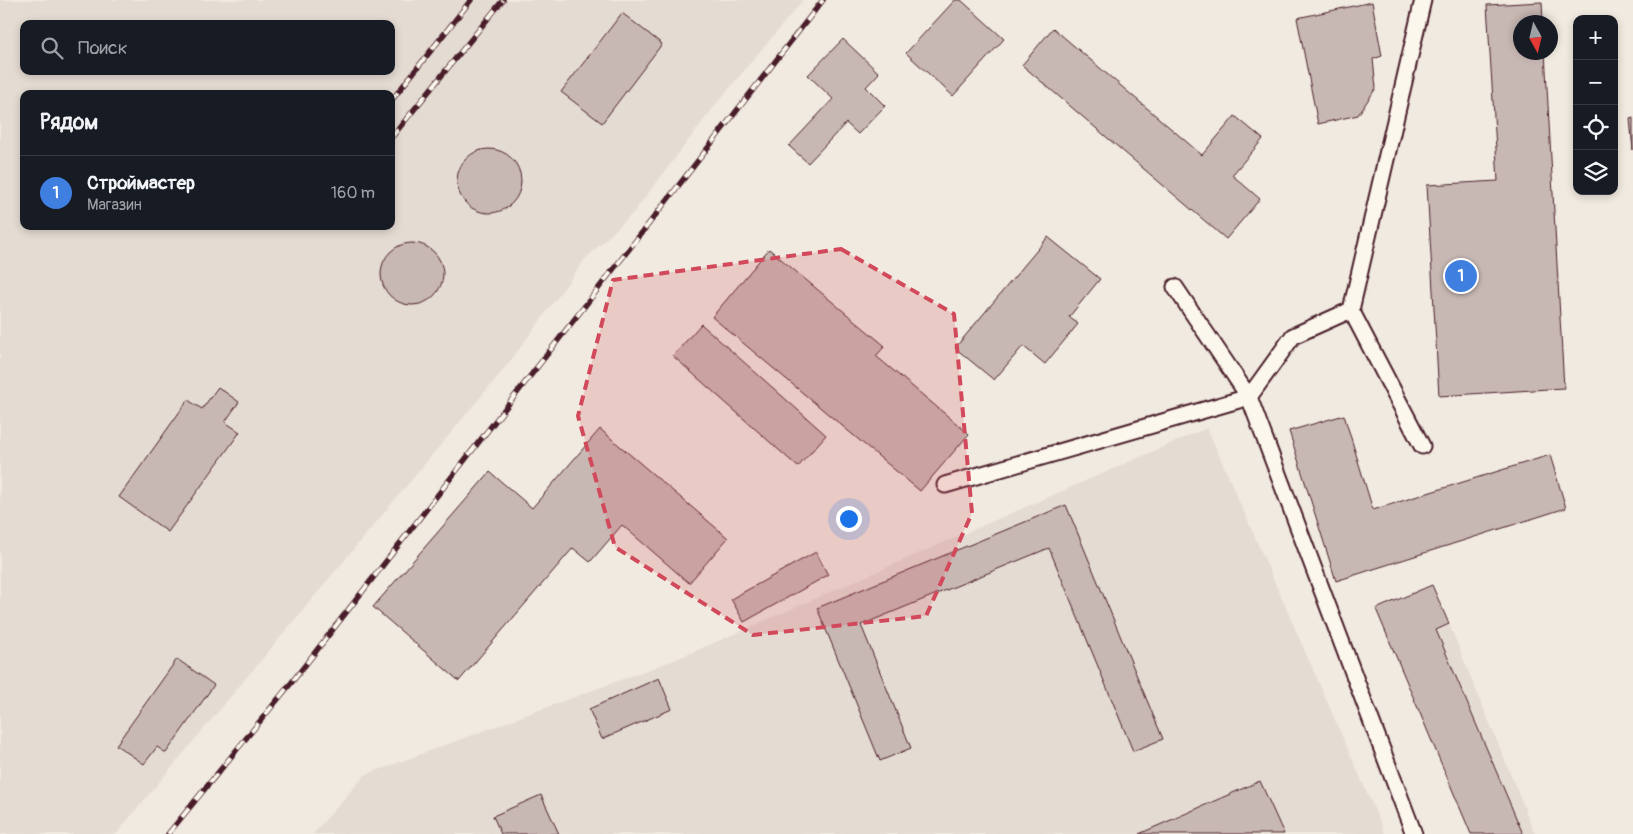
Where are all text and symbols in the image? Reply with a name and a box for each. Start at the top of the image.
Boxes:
north arrow [1513,15,1558,60]
map controls [1573,15,1618,195]
button: + [1573,15,1618,60]
search box [20,20,395,75]
icon: search [38,34,66,62]
text: Поиск [78,36,128,60]
button: − [1573,60,1618,105]
button: locate [1573,105,1618,150]
text: Рядом [40,109,98,136]
button: layers [1573,150,1618,195]
text: Строймастер [87,171,195,195]
text: 1 [53,183,59,203]
text: 160 m [331,183,375,203]
text: Магазин [87,195,142,215]
pin: 1 [1445,257,1477,295]
your location [836,506,862,532]

